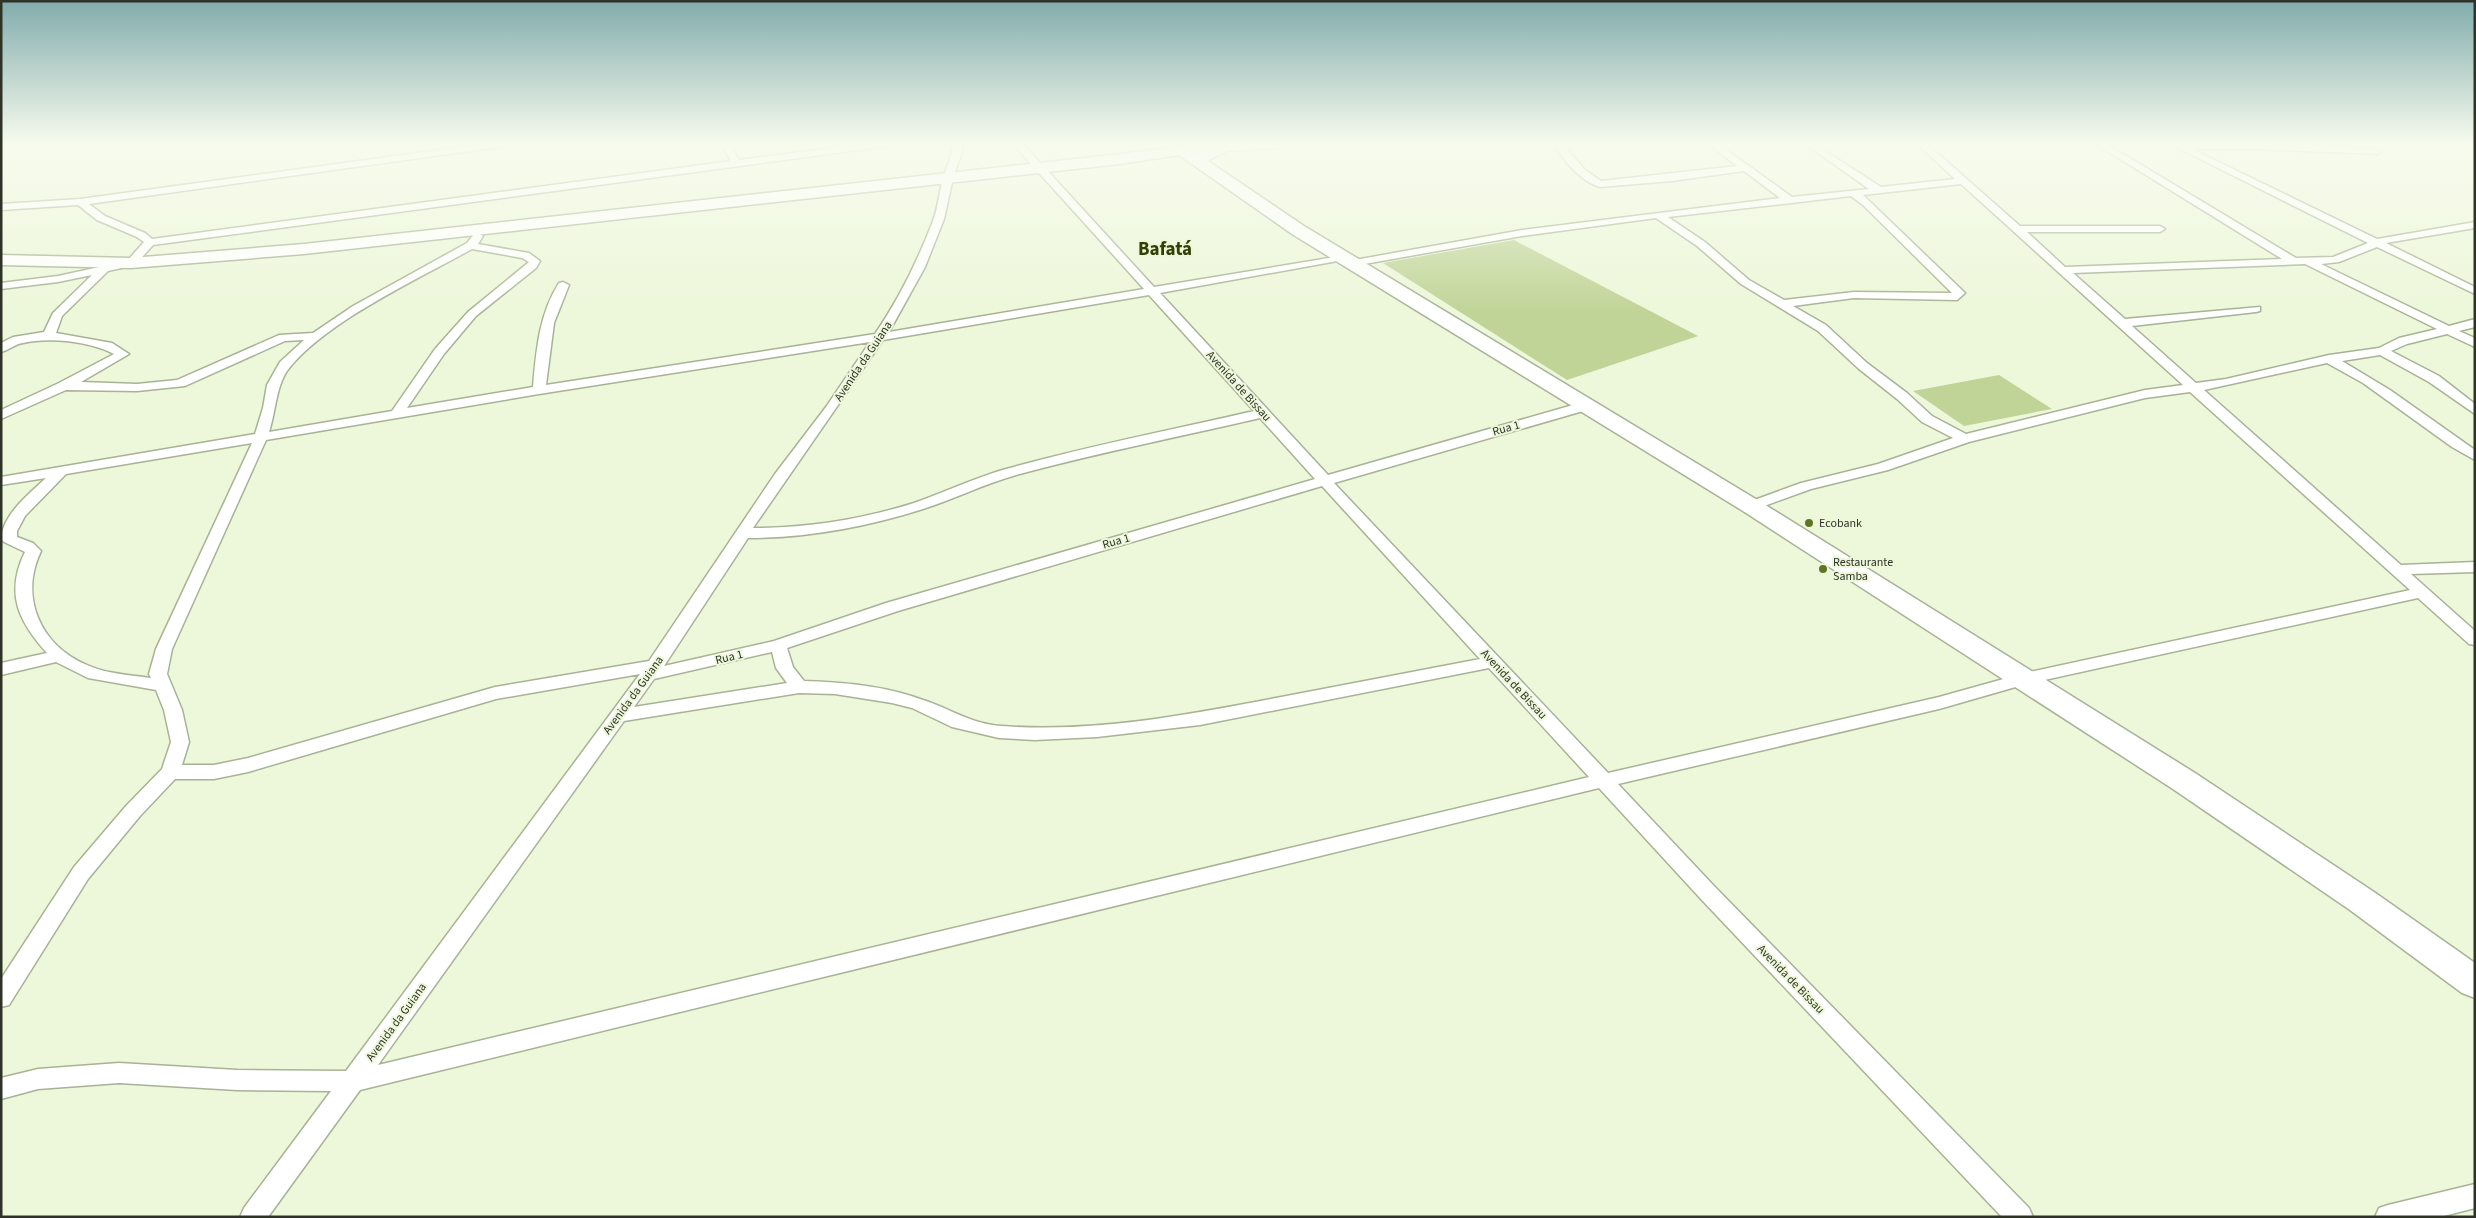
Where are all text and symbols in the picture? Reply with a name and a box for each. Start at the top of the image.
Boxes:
district label: Bafatá [1138,236,1192,263]
street label: Avenida da Guiana [830,318,897,405]
street label: Avenida de Bissau [1202,347,1275,426]
street label: Rua 1 [1490,416,1522,440]
place label: Ecobank [1819,515,1862,532]
marker: Ecobank [1803,517,1815,529]
street label: Rua 1 [1100,529,1132,553]
place label: Restaurante Samba [1833,554,1893,585]
marker: Restaurante Samba [1817,563,1829,575]
street label: Rua 1 [714,646,745,669]
street label: Avenida de Bissau [1477,646,1551,723]
street label: Avenida da Guiana [599,653,668,738]
street label: Avenida de Bissau [1753,941,1828,1018]
street label: Avenida da Guiana [362,980,431,1065]

